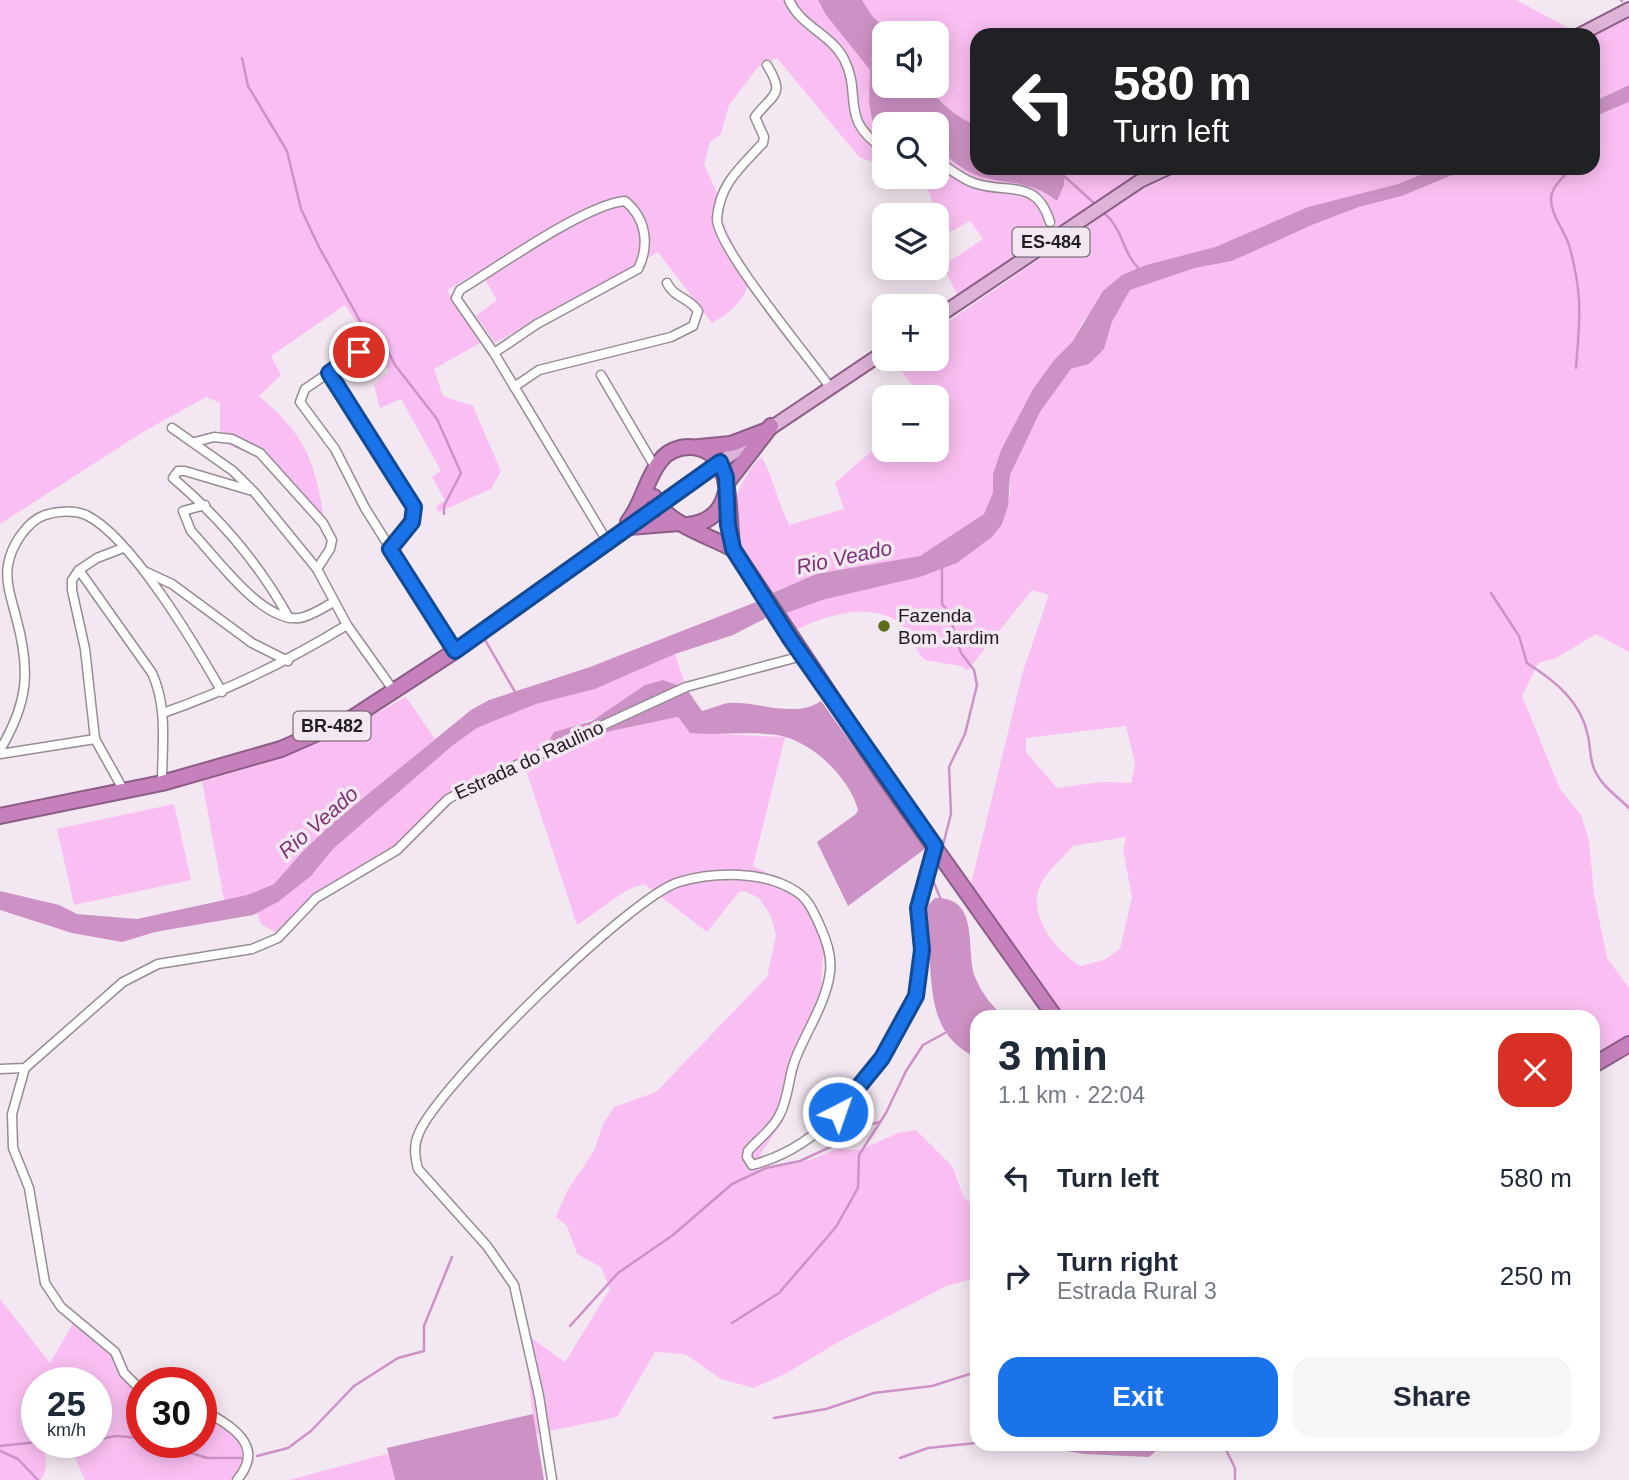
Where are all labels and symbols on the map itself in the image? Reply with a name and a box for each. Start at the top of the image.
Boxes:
road number: ES-484 [1012,228,1090,256]
pin [329,322,389,382]
water label: Rio Veado [794,536,894,578]
place label: Fazenda Bom Jardim [898,605,999,648]
marker: Fazenda Bom Jardim [876,618,892,634]
road number: BR-482 [294,712,370,740]
street label: Estrada do Raulino [451,716,607,804]
water label: Rio Veado [274,781,362,863]
position arrow [801,1075,875,1149]
speed limit sign: 30 [126,1367,217,1458]

